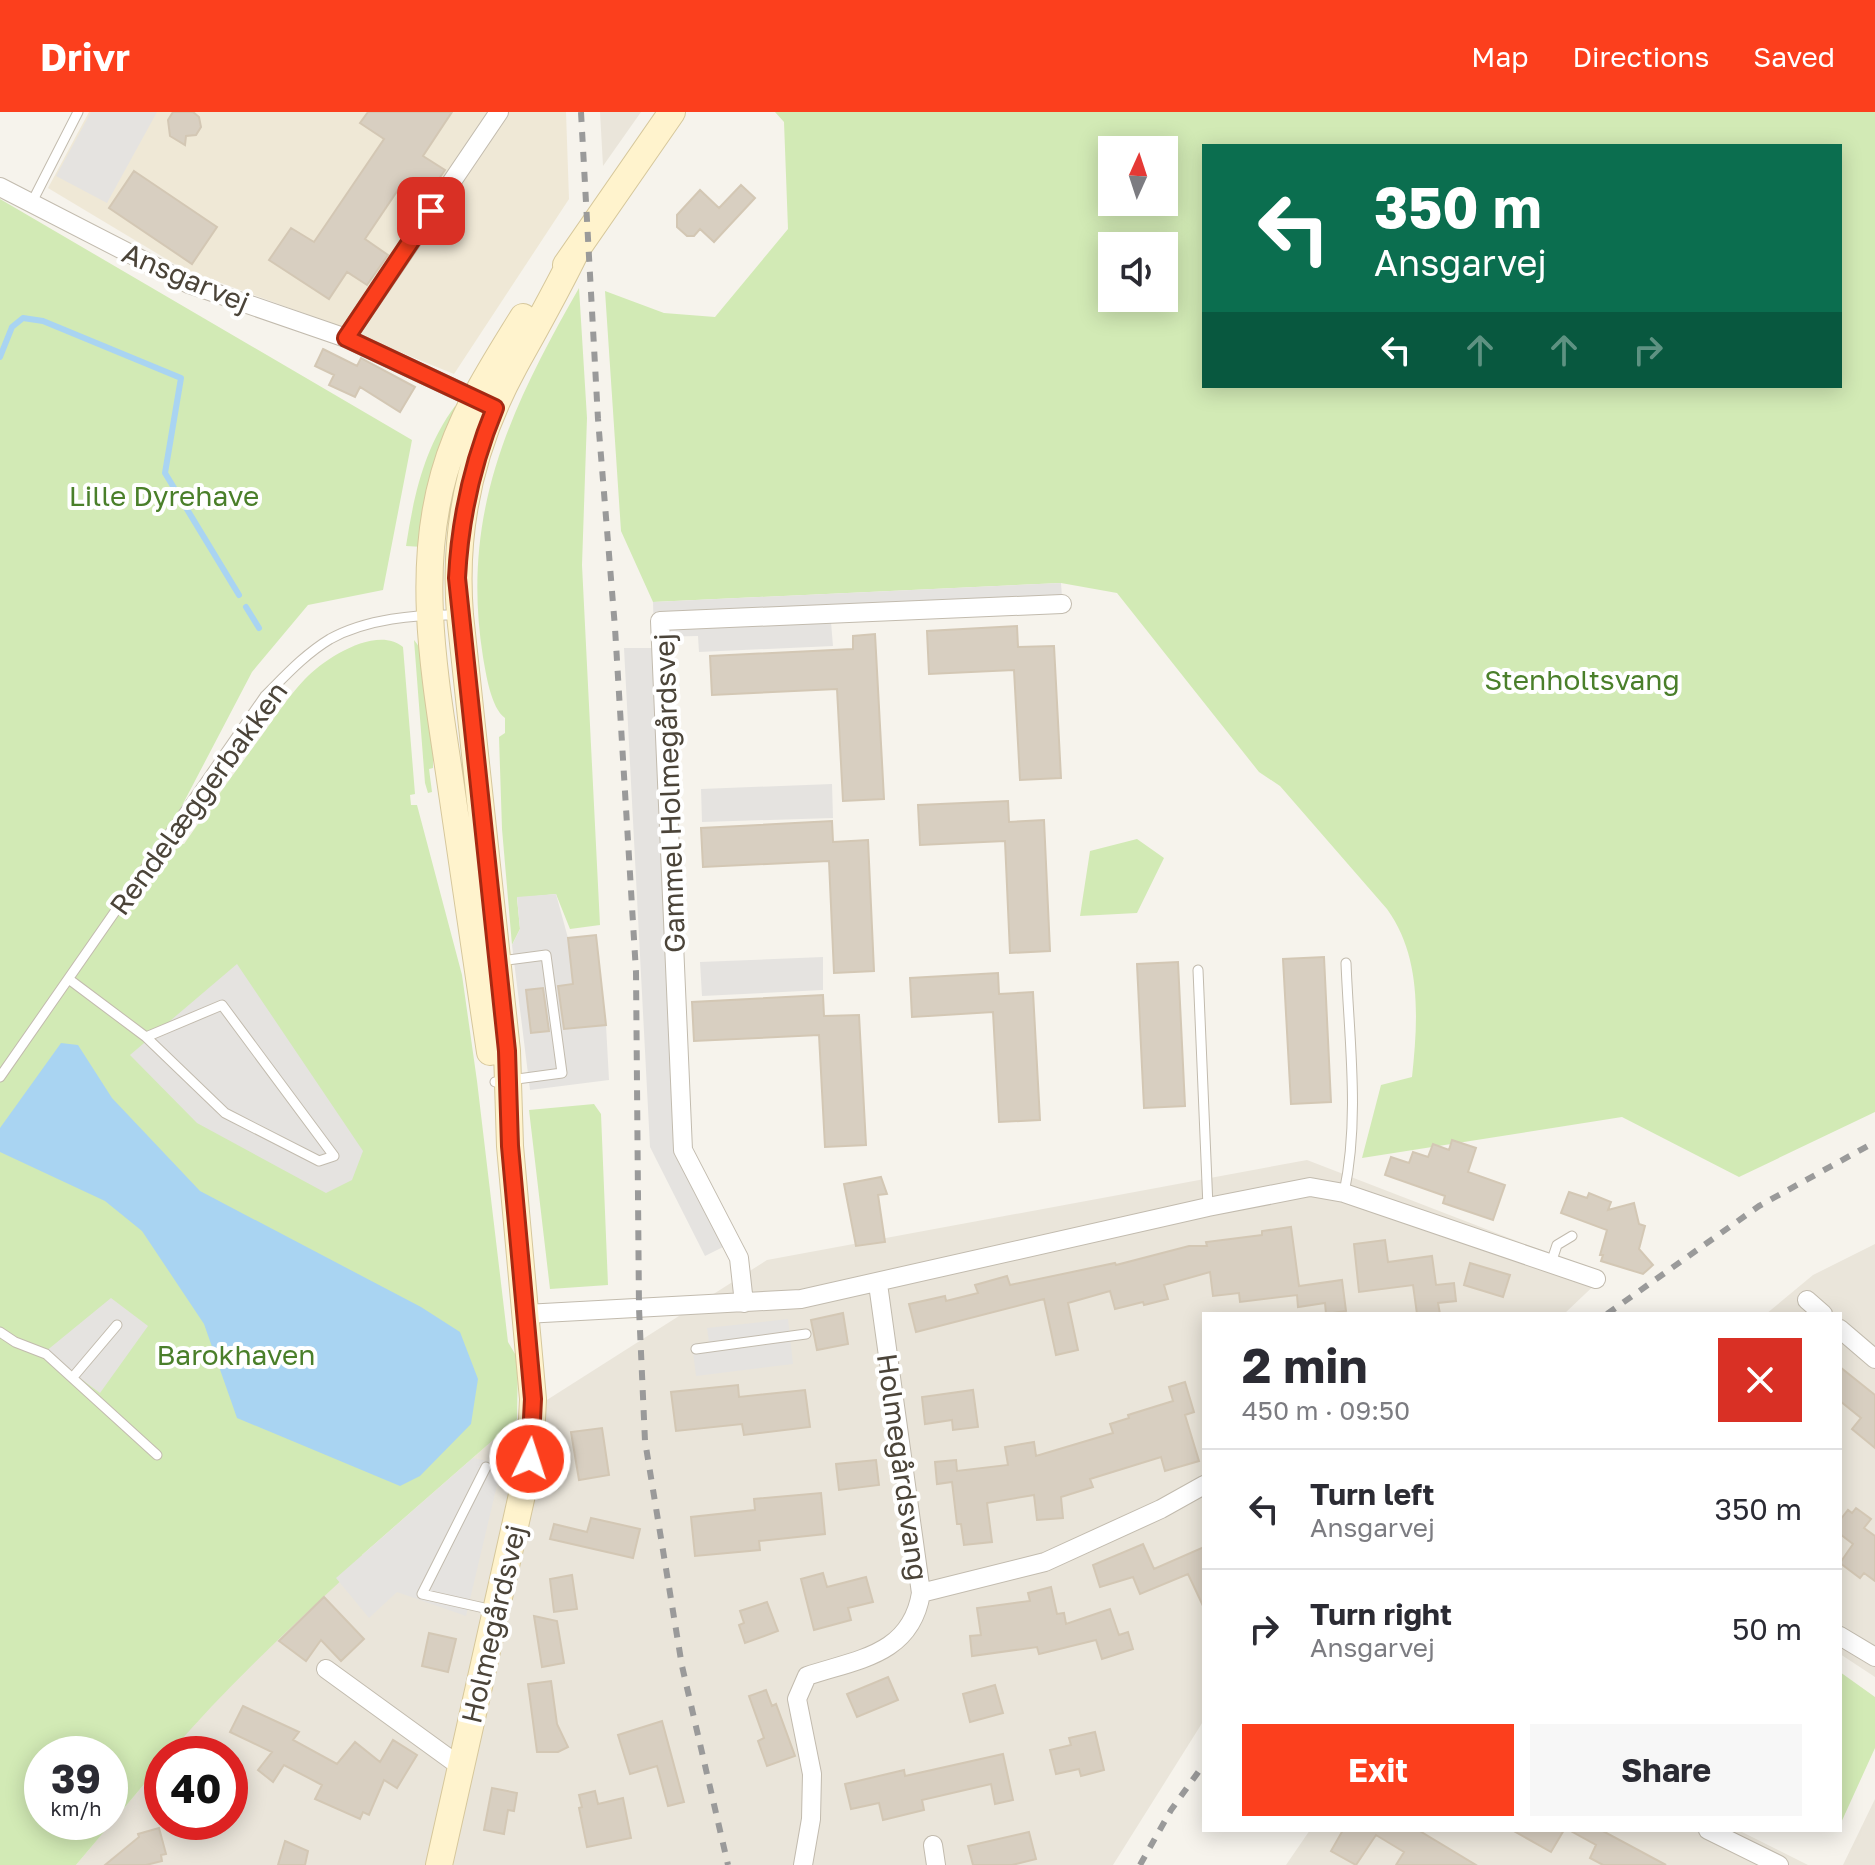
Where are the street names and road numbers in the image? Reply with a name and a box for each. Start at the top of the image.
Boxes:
street label: Ansgarvej [118,236,254,318]
street label: Gammel Holmegårdsvej [647,633,691,953]
street label: Rendelæggerbakken [102,675,294,921]
street label: Holmegårdsvang [871,1351,935,1583]
street label: Holmegårdsvej [454,1522,532,1726]

